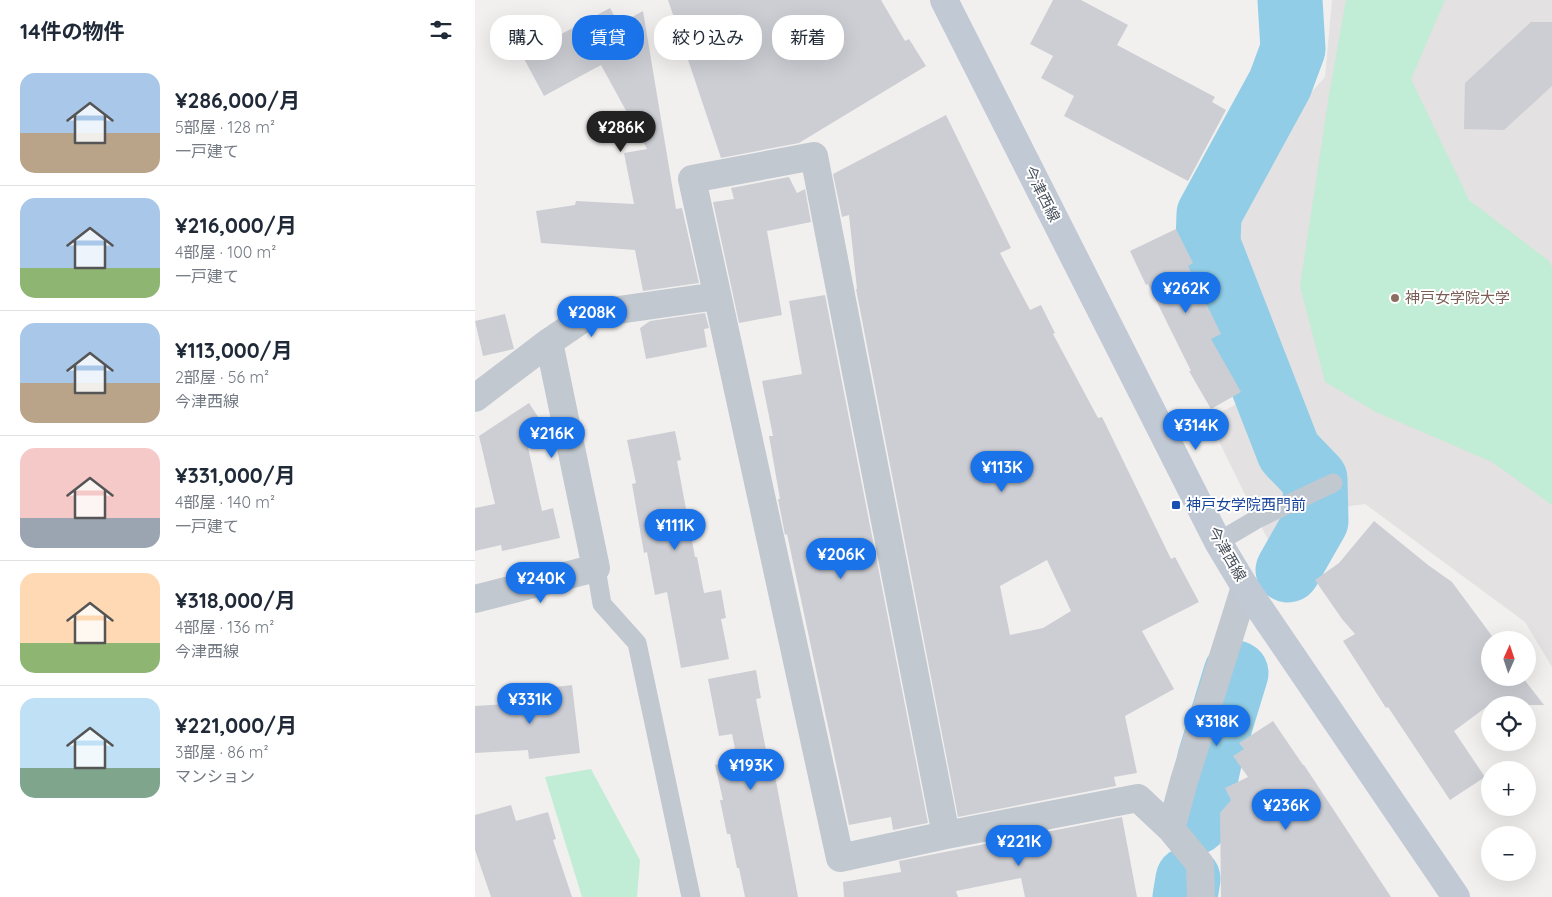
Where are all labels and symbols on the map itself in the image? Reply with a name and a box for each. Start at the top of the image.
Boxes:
pin: ¥286K [586,110,656,153]
street label: 今津西線 [1020,163,1065,225]
pin: ¥262K [1151,272,1221,314]
place label: 神戸女学院大学 [1405,288,1510,307]
marker: 神戸女学院大学 [1389,292,1401,304]
pin: ¥208K [557,296,627,338]
pin: ¥314K [1161,408,1231,451]
pin: ¥216K [517,416,587,459]
pin: ¥113K [967,450,1037,493]
place label: 神戸女学院西門前 [1186,495,1306,514]
marker: 神戸女学院西門前 [1170,499,1182,511]
pin: ¥111K [640,508,710,551]
street label: 今津西線 [1204,523,1251,584]
pin: ¥206K [806,538,876,580]
pin: ¥240K [506,562,576,604]
north arrow [1481,631,1536,686]
pin: ¥331K [495,682,565,725]
pin: ¥318K [1182,704,1252,747]
pin: ¥193K [716,748,786,791]
pin: ¥236K [1251,788,1321,831]
pin: ¥221K [984,824,1054,867]

